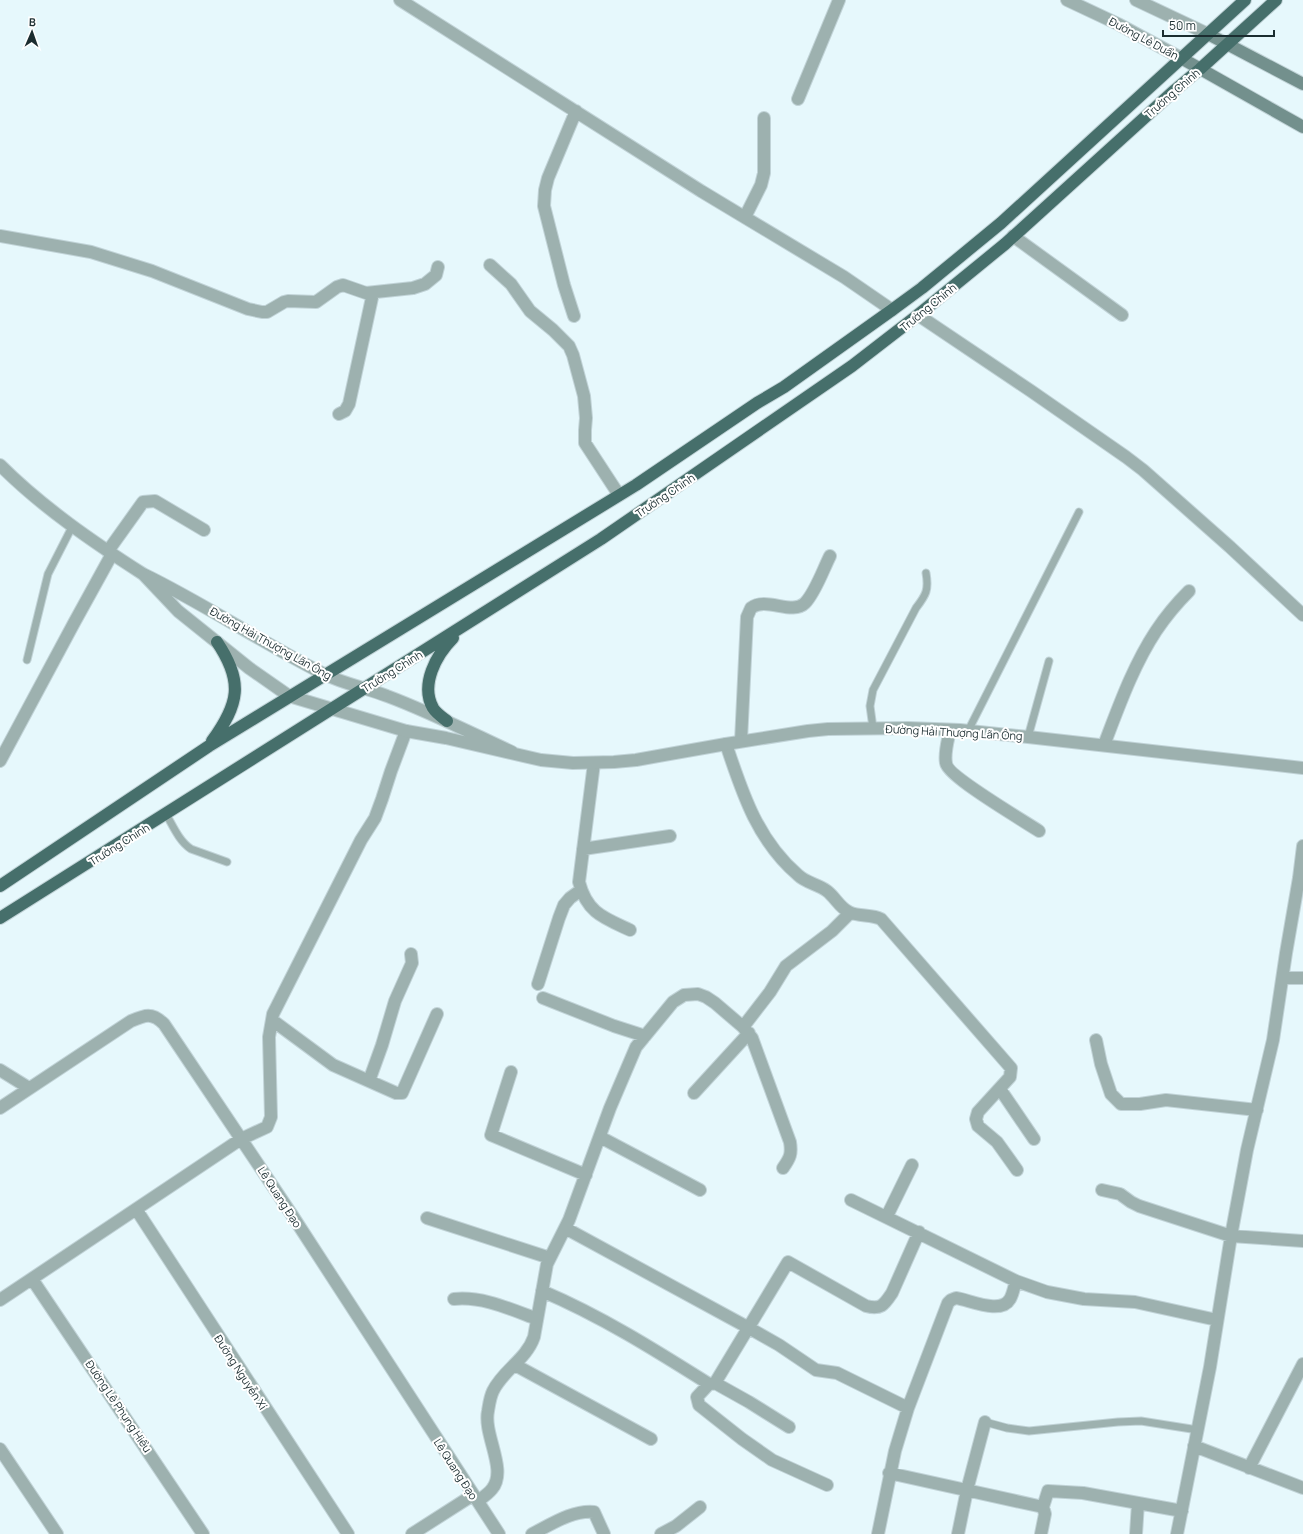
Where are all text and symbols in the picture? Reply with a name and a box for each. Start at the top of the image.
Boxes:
north arrow [12,12,52,52]
scale bar [1163,12,1274,38]
street label: Đường Lê Duẩn [1107,13,1181,63]
text: B [29,14,36,29]
text: 50 m [1169,17,1196,34]
street label: Trường Chinh [1141,65,1203,121]
street label: Trường Chinh [897,280,959,334]
street label: Trường Chinh [632,470,698,520]
street label: Đường Hải Thượng Lãn Ông [207,603,335,683]
street label: Trường Chinh [359,646,425,696]
street label: Đường Hải Thượng Lãn Ông [885,721,1023,743]
street label: Trường Chinh [86,819,152,869]
street label: Lê Quang Đạo [255,1164,306,1231]
street label: Đường Nguyễn Xí [211,1332,271,1413]
street label: Đường Lê Phụng Hiểu [83,1357,155,1455]
street label: Lê Quang Đạo [431,1436,482,1503]

